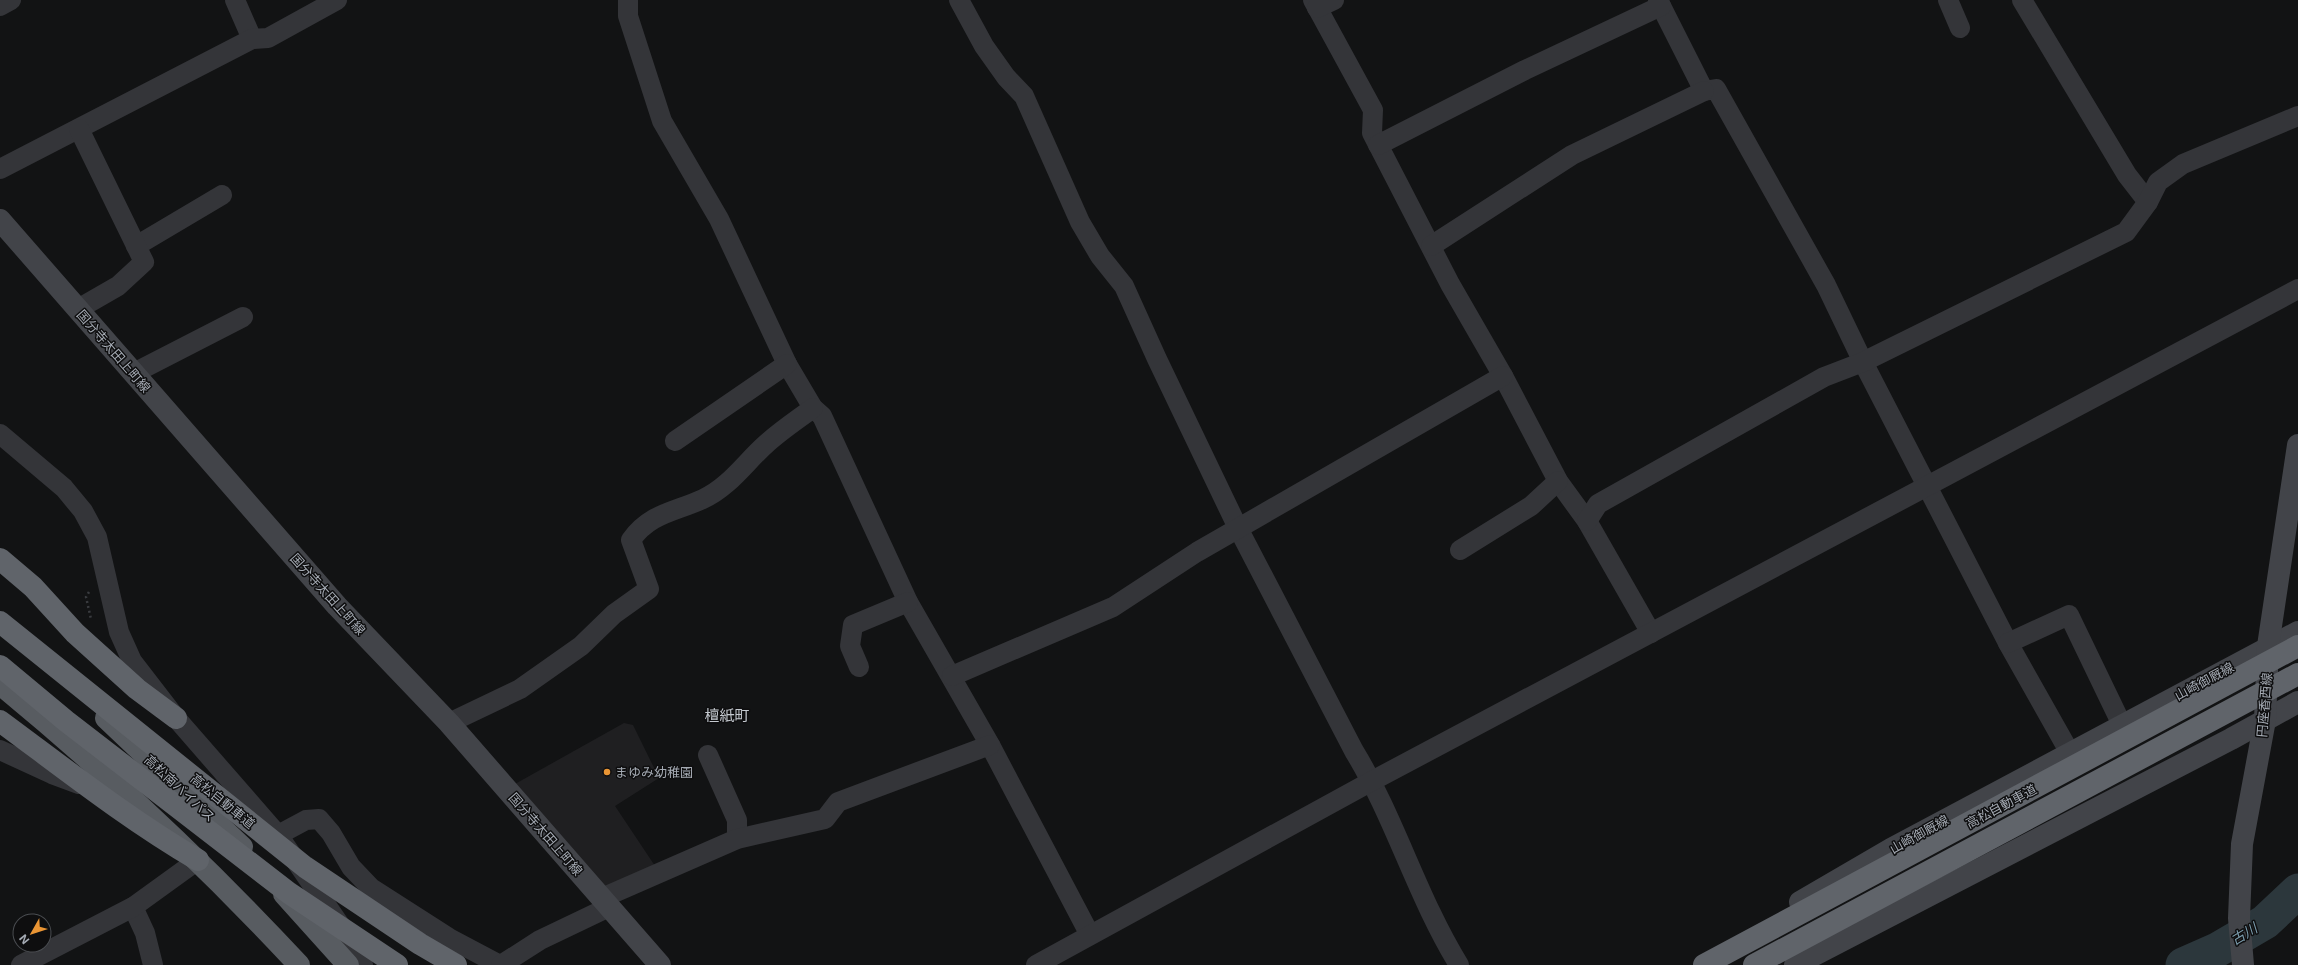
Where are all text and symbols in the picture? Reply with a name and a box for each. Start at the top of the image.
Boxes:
street label: 国分寺太田上町線 [74,307,154,395]
street label: 国分寺太田上町線 [287,550,369,638]
street label: 山崎御厩線 [2172,659,2236,703]
street label: 円座香西線 [2253,672,2275,738]
district label: 檀紙町 [704,706,750,725]
street label: 高松南バイパス [141,751,219,825]
place label: まゆみ幼稚園 [615,764,693,780]
marker: まゆみ幼稚園 [602,767,612,777]
street label: 高松自動車道 [188,770,258,832]
street label: 高松自動車道 [1963,781,2039,831]
street label: 国分寺太田上町線 [506,790,586,878]
street label: 山崎御厩線 [1887,811,1951,857]
north arrow [12,913,52,953]
water label: 古川 [2227,918,2262,948]
text: N [16,932,32,947]

